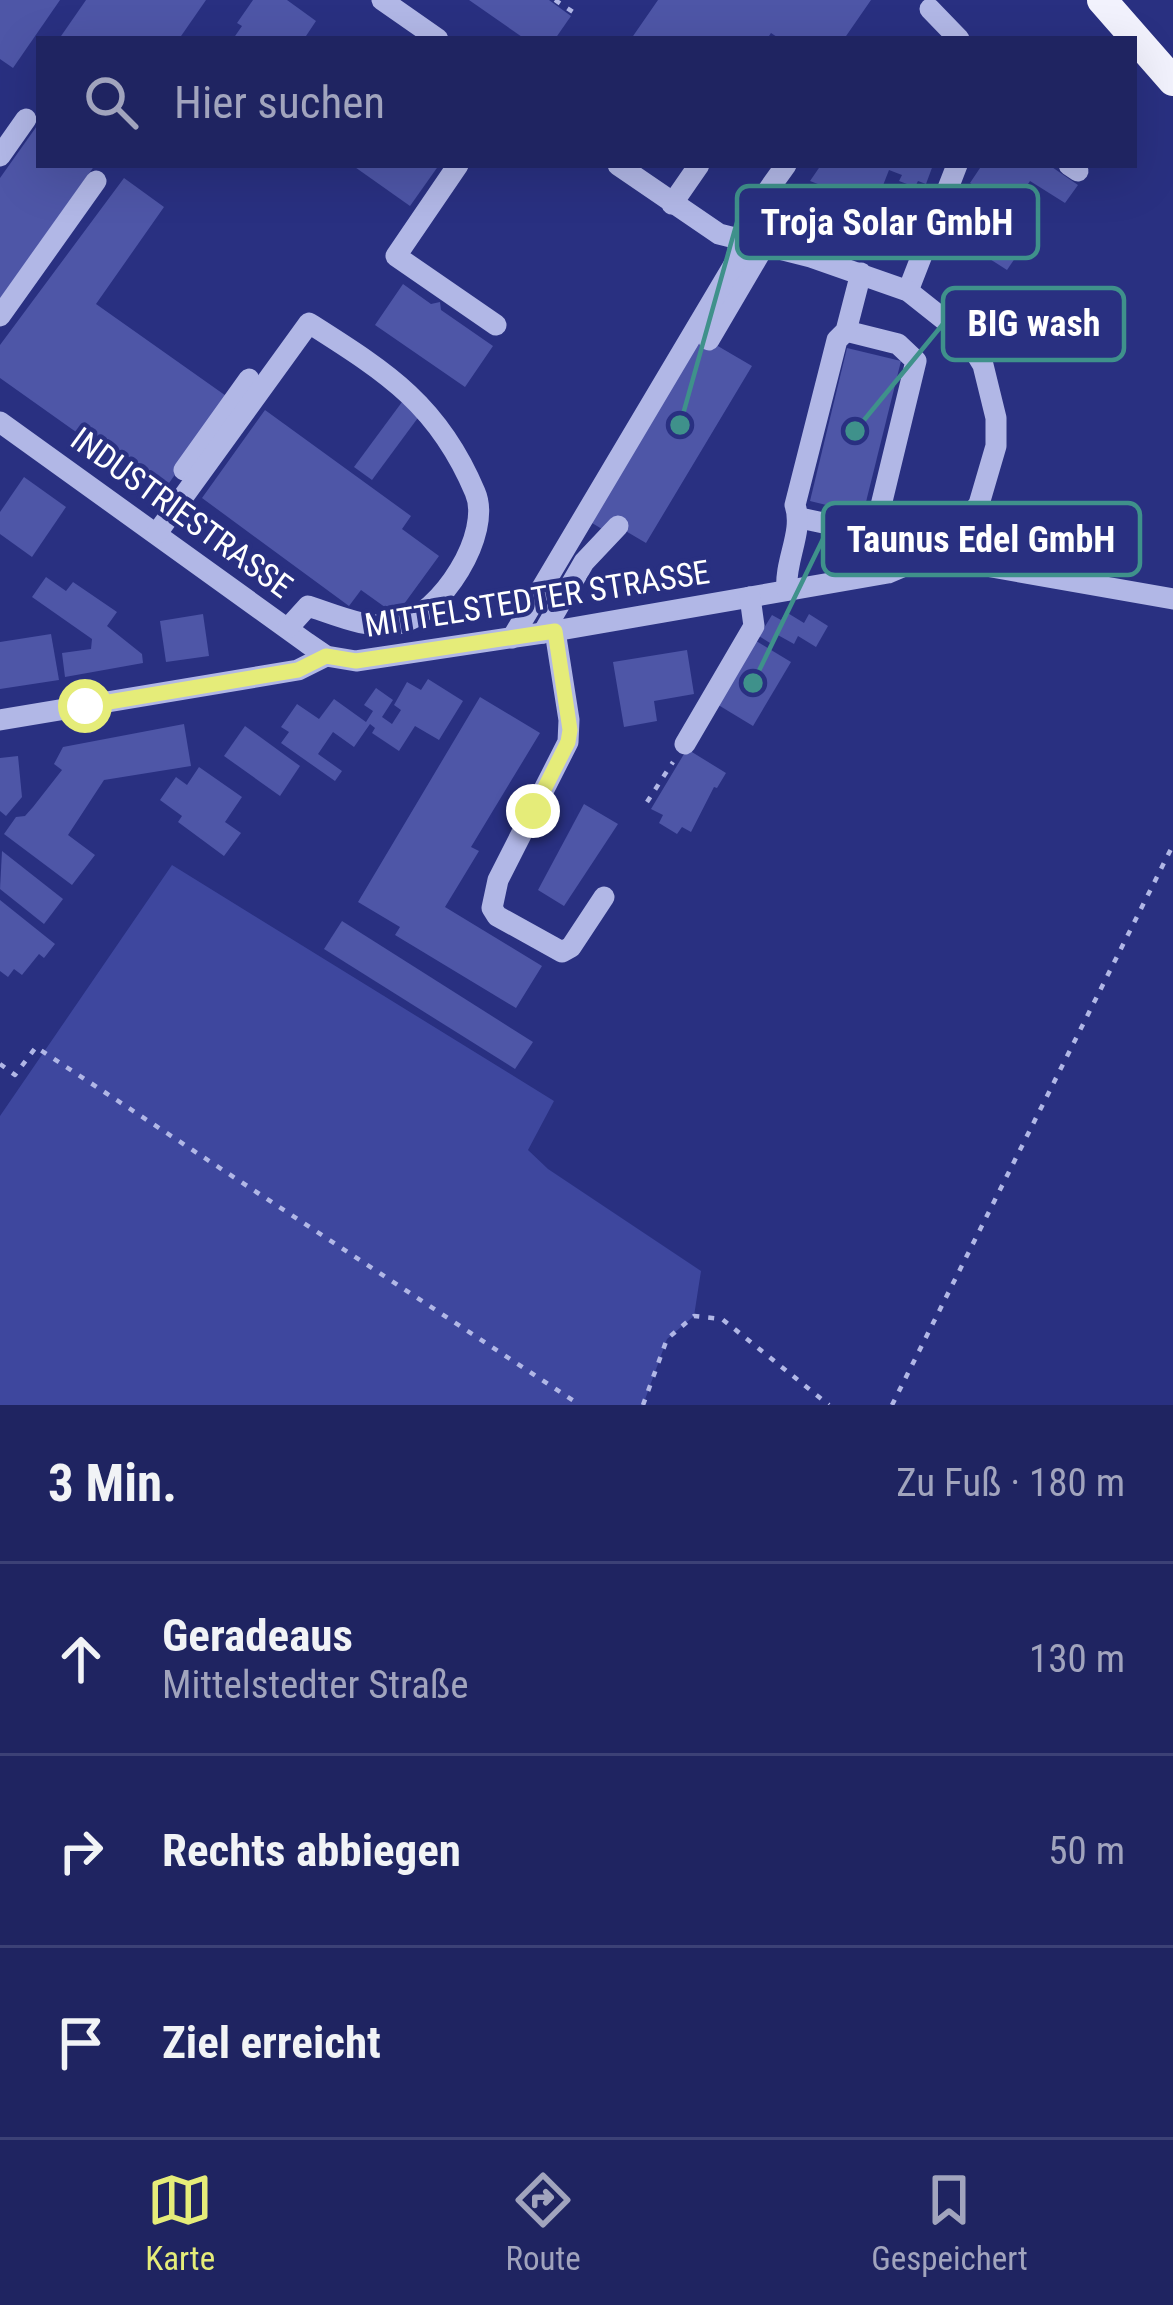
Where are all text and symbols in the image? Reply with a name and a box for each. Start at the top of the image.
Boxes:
search box [36,36,1137,168]
icon: search [78,69,144,135]
text: Hier suchen [174,76,385,129]
callout: Troja Solar GmbH [737,186,1038,258]
text: Troja Solar GmbH [761,202,1013,244]
callout: BIG wash [943,288,1124,360]
text: BIG wash [967,303,1101,345]
street label: INDUSTRIESTRASSE [63,419,300,606]
callout: Taunus Edel GmbH [823,503,1140,575]
text: Taunus Edel GmbH [847,519,1115,561]
street label: MITTELSTEDTER STRASSE [362,552,712,645]
route start [58,679,112,733]
route end [506,784,560,838]
text: 3 Min. [48,1454,177,1513]
text: Zu Fuß · 180 m [896,1460,1125,1506]
text: Geradeaus [162,1609,353,1662]
icon: ahead [48,1626,114,1692]
text: 130 m [1029,1636,1125,1682]
text: Mittelstedter Straße [162,1662,469,1708]
icon: right [48,1818,114,1884]
text: Rechts abbiegen [162,1824,461,1877]
text: 50 m [1048,1828,1125,1874]
icon: arrive [48,2010,114,2076]
text: Ziel erreicht [162,2016,381,2069]
tab: Karte [145,2167,215,2278]
tab: Route [506,2167,581,2278]
tab: Gespeichert [871,2167,1028,2278]

